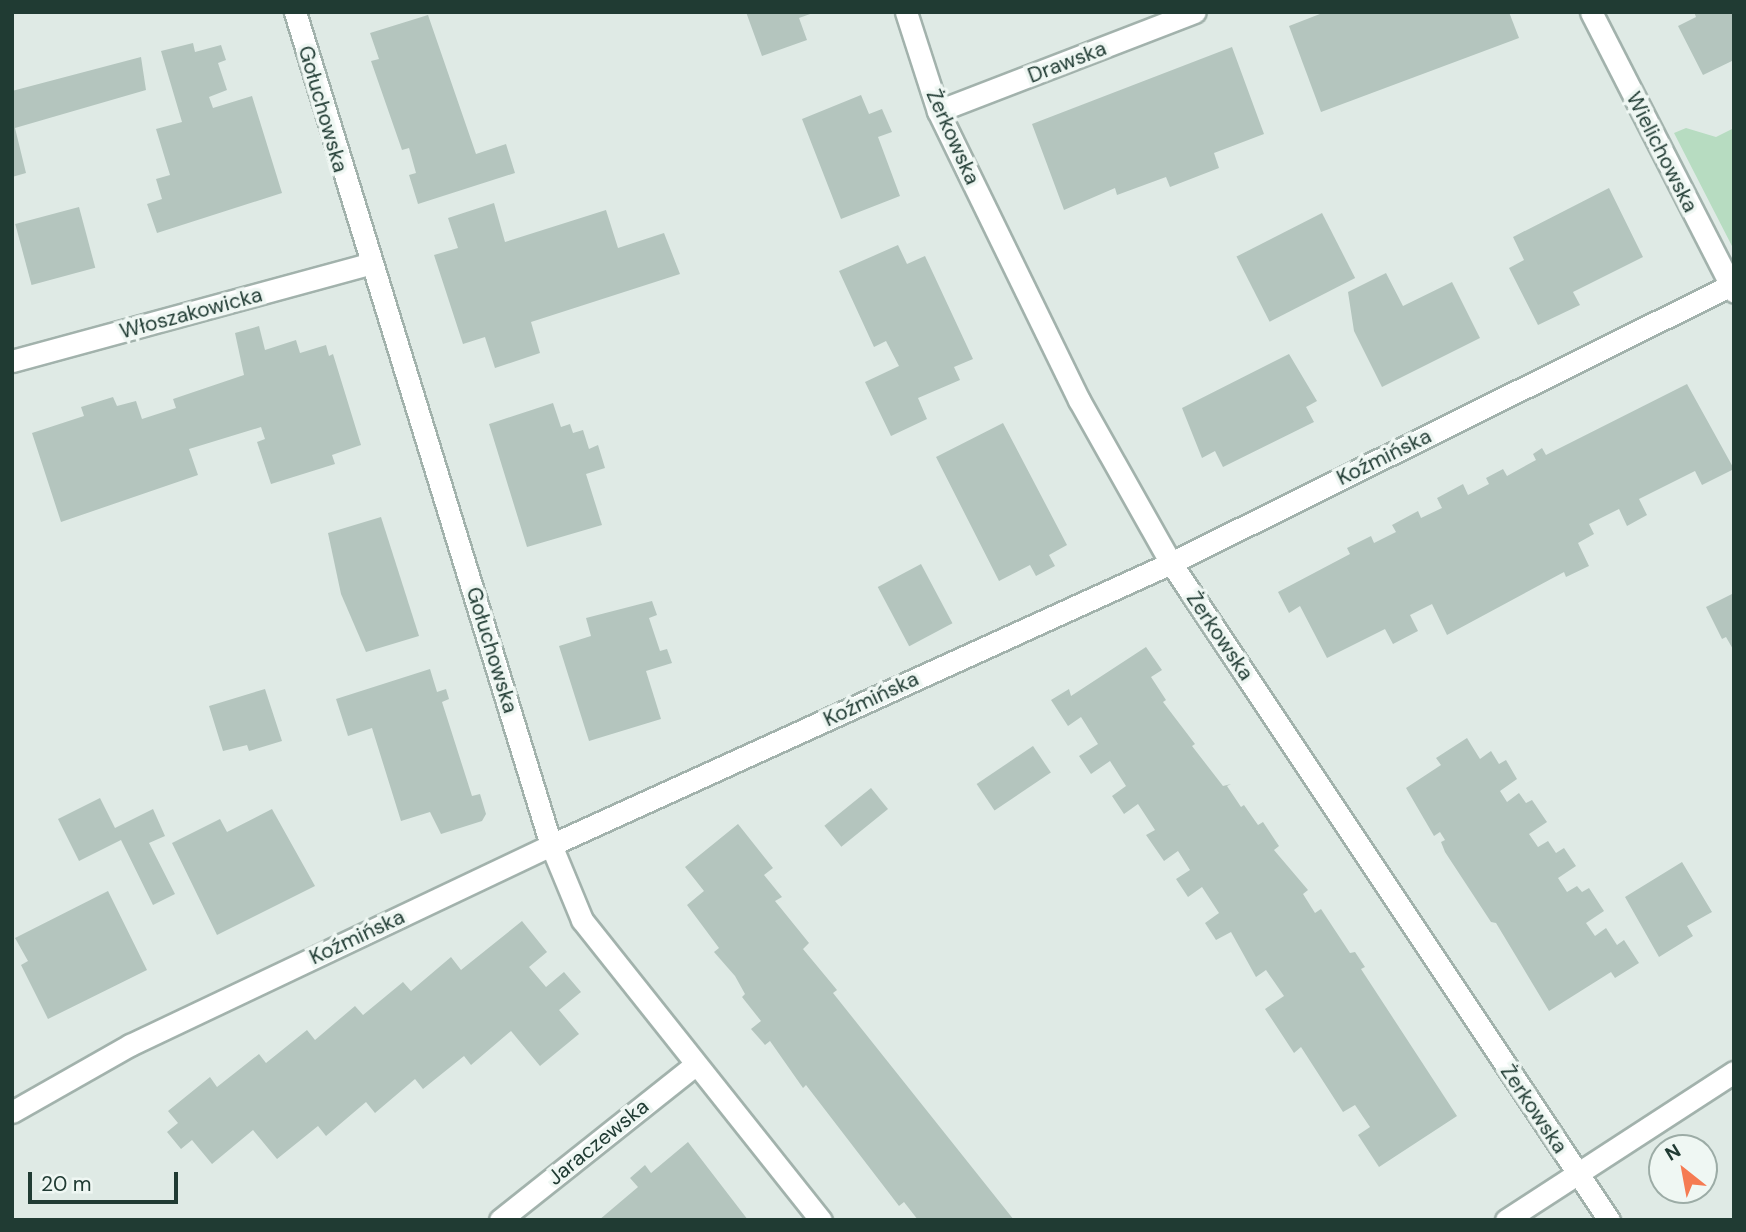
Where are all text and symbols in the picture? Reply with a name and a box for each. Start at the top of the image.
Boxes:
street label: Drawska [1024,36,1110,88]
street label: Gołuchowska [293,43,353,175]
street label: Żerkowska [921,86,985,188]
street label: Wielichowska [1621,88,1703,216]
street label: Włoszakowicka [117,282,265,344]
street label: Koźmińska [1333,423,1435,491]
street label: Gołuchowska [461,584,523,716]
street label: Żerkowska [1181,587,1259,685]
street label: Koźmińska [819,666,923,732]
street label: Koźmińska [305,904,409,970]
street label: Żerkowska [1495,1060,1573,1158]
street label: Jaraczewska [542,1094,654,1190]
north arrow [1648,1134,1718,1204]
text: N [1661,1138,1685,1167]
scale bar [32,1158,182,1202]
text: 20 m [41,1170,92,1198]

